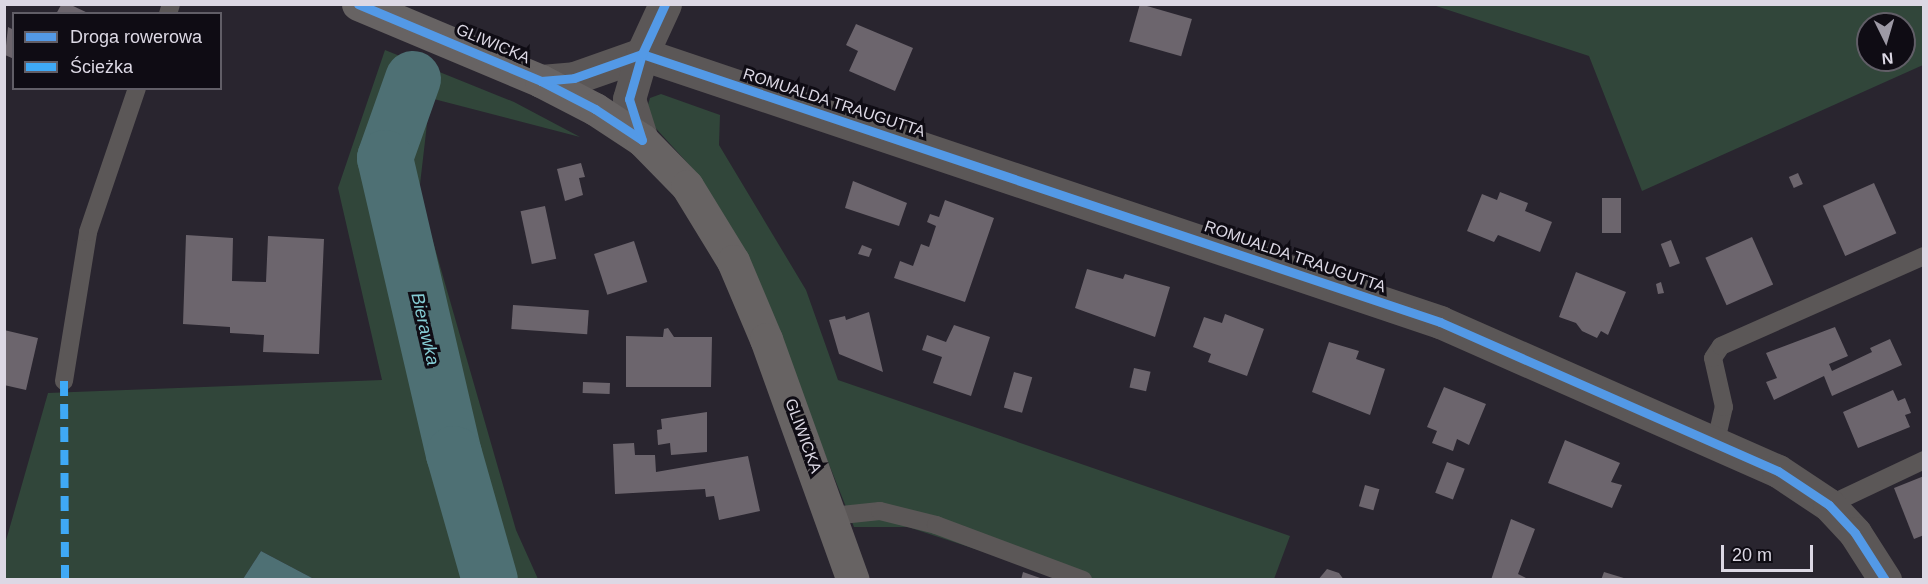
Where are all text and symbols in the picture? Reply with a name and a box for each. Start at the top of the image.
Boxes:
legend [12,12,222,90]
north arrow [1856,12,1916,72]
street label: GLIWICKA [453,20,533,68]
text: Droga rowerowa [70,27,202,47]
text: N [1881,49,1894,67]
text: Ścieżka [70,57,133,77]
street label: ROMUALDA TRAUGUTTA [740,64,928,142]
street label: ROMUALDA TRAUGUTTA [1201,217,1389,297]
water label: Bierawka [406,291,444,367]
street label: GLIWICKA [781,396,825,476]
scale bar [1724,533,1816,571]
text: 20 m [1732,545,1772,565]

